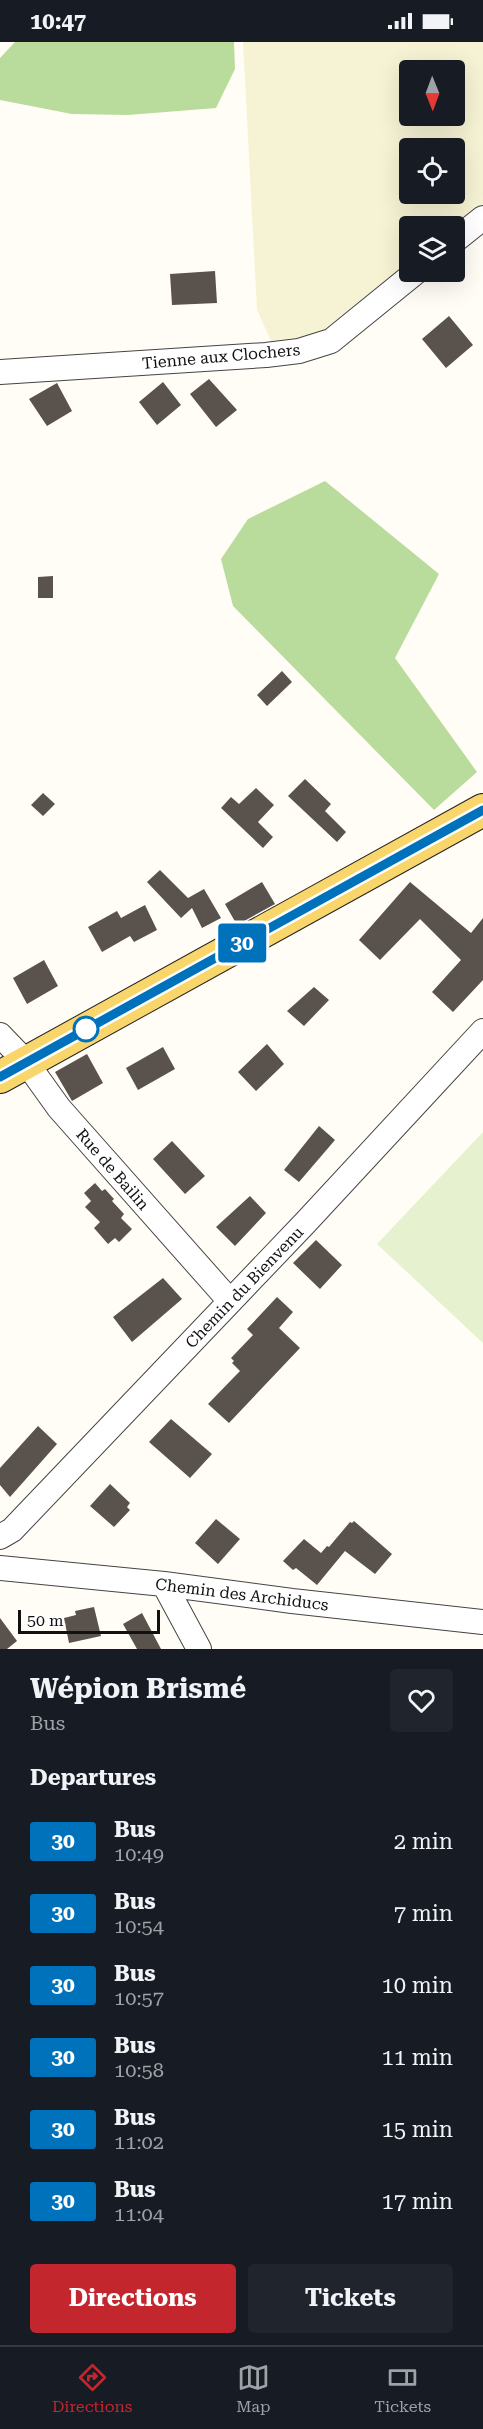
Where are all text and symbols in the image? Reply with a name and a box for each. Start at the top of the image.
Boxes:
text: 10:47 [30,9,86,34]
north arrow [399,60,465,126]
map controls [399,60,465,282]
button: locate [399,138,465,204]
button: layers [399,216,465,282]
street label: Tienne aux Clochers [141,340,301,373]
line badge: 30 [215,924,269,962]
text: 30 [230,931,254,955]
unlabelled marker [73,1016,99,1042]
street label: Rue de Bailin [72,1125,153,1214]
street label: Chemin du Bienvenu [181,1223,307,1352]
street label: Chemin des Archiducs [154,1574,330,1615]
scale bar [18,1607,160,1634]
text: 50 m [27,1611,64,1630]
button: heart [390,1669,453,1732]
text: Wépion Brismé [30,1672,246,1705]
text: Bus [30,1711,65,1735]
text: Departures [30,1765,156,1790]
text: Bus [114,1817,156,1842]
text: 30 [51,1829,75,1853]
text: 2 min [394,1829,453,1854]
text: 10:49 [114,1842,164,1866]
text: Bus [114,1889,156,1914]
text: 30 [51,1901,75,1925]
text: 7 min [394,1901,453,1926]
text: 10:54 [114,1914,164,1938]
text: Bus [114,1961,156,1986]
text: 30 [51,1973,75,1997]
text: 10 min [382,1973,453,1998]
text: 10:57 [114,1986,164,2010]
text: Bus [114,2033,156,2058]
text: 30 [51,2045,75,2069]
text: 11 min [382,2045,453,2070]
text: 10:58 [114,2058,164,2082]
text: Bus [114,2105,156,2130]
text: 30 [51,2117,75,2141]
text: 15 min [382,2117,453,2142]
text: 11:02 [114,2130,164,2154]
text: Bus [114,2177,156,2202]
text: 30 [51,2189,75,2213]
text: 17 min [382,2189,453,2214]
text: 11:04 [114,2202,164,2226]
button: Directions [30,2264,236,2333]
button: Tickets [248,2264,453,2333]
tab: Directions [52,2361,132,2416]
tab: Map [236,2361,270,2416]
tab: Tickets [374,2361,431,2416]

